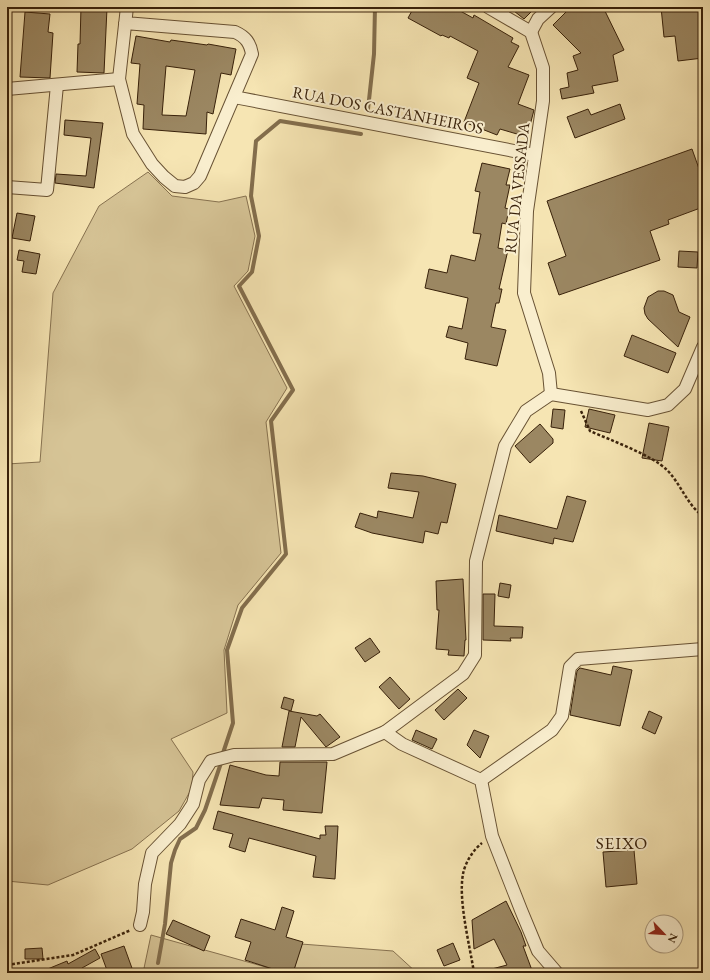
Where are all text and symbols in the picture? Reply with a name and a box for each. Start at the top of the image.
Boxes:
street label: RUA DOS CASTANHEIROS [291,81,485,139]
street label: RUA DA VESSADA [500,120,534,255]
district label: SEIXO [596,832,648,854]
north arrow [644,914,684,954]
text: N [665,931,681,945]

